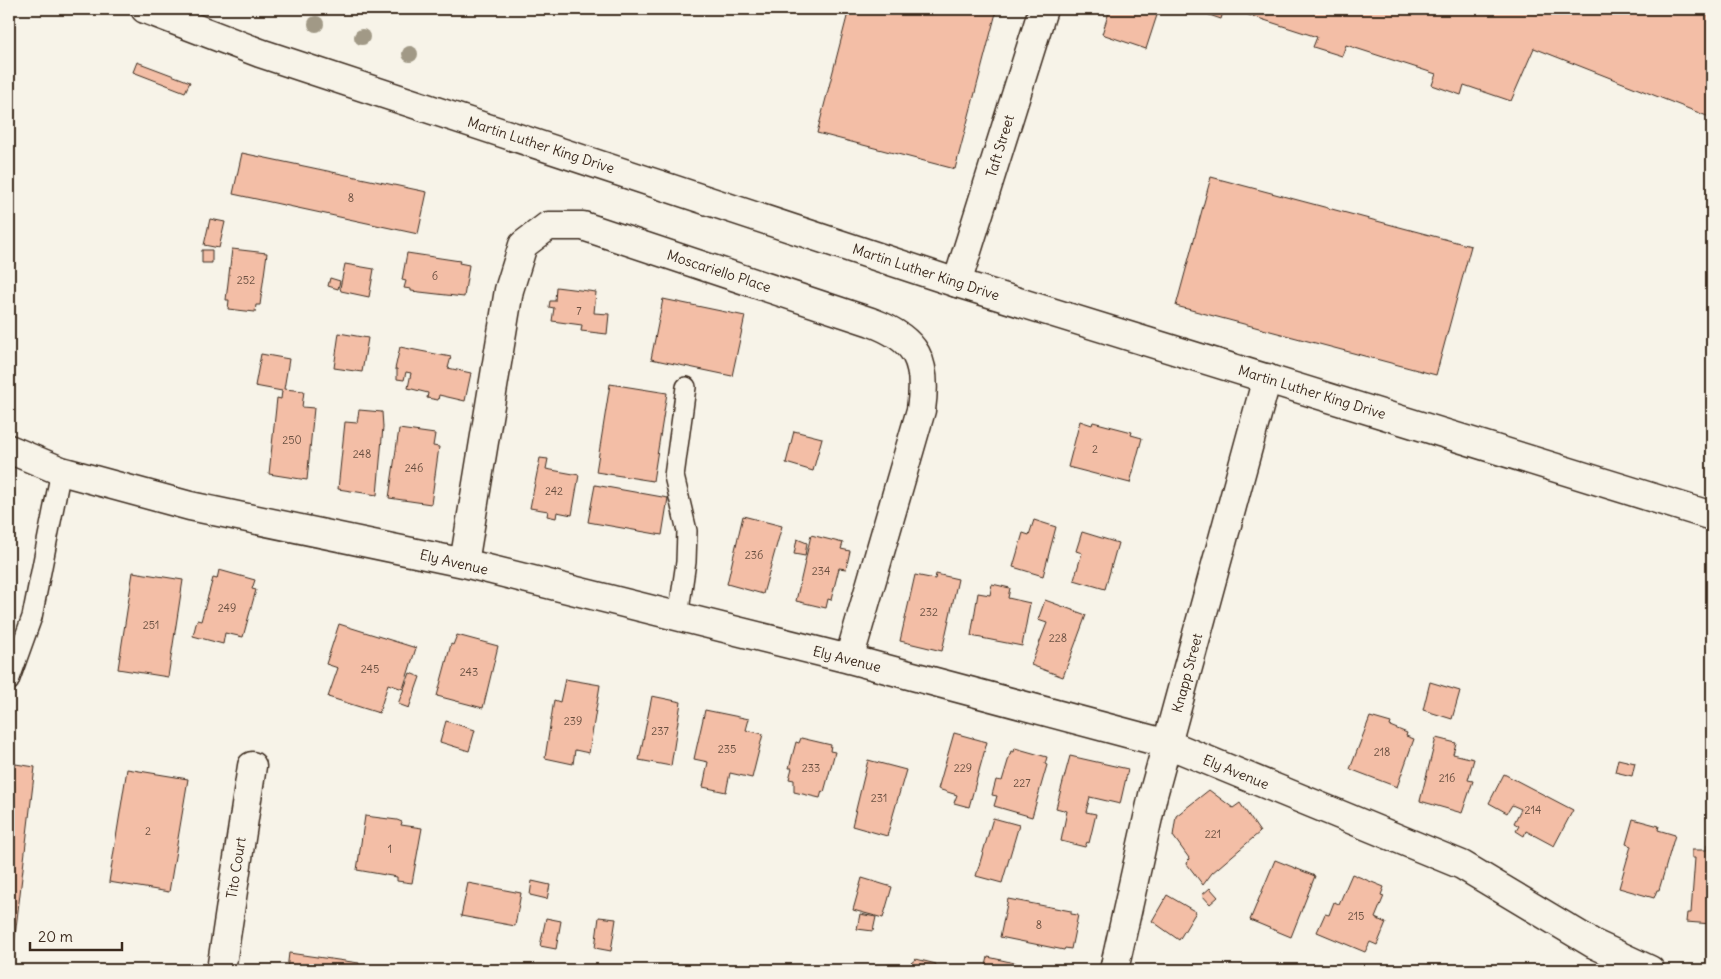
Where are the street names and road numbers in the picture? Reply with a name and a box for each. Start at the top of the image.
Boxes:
street label: Taft Street [982,112,1018,179]
street label: Martin Luther King Drive [465,113,617,177]
street label: Martin Luther King Drive [850,240,1002,304]
street label: Moscariello Place [665,246,773,296]
street label: Martin Luther King Drive [1236,361,1388,423]
street label: Ely Avenue [418,545,490,579]
street label: Knapp Street [1168,631,1206,715]
street label: Ely Avenue [811,642,883,676]
street label: Ely Avenue [1200,751,1272,793]
street label: Tito Court [222,836,250,900]

